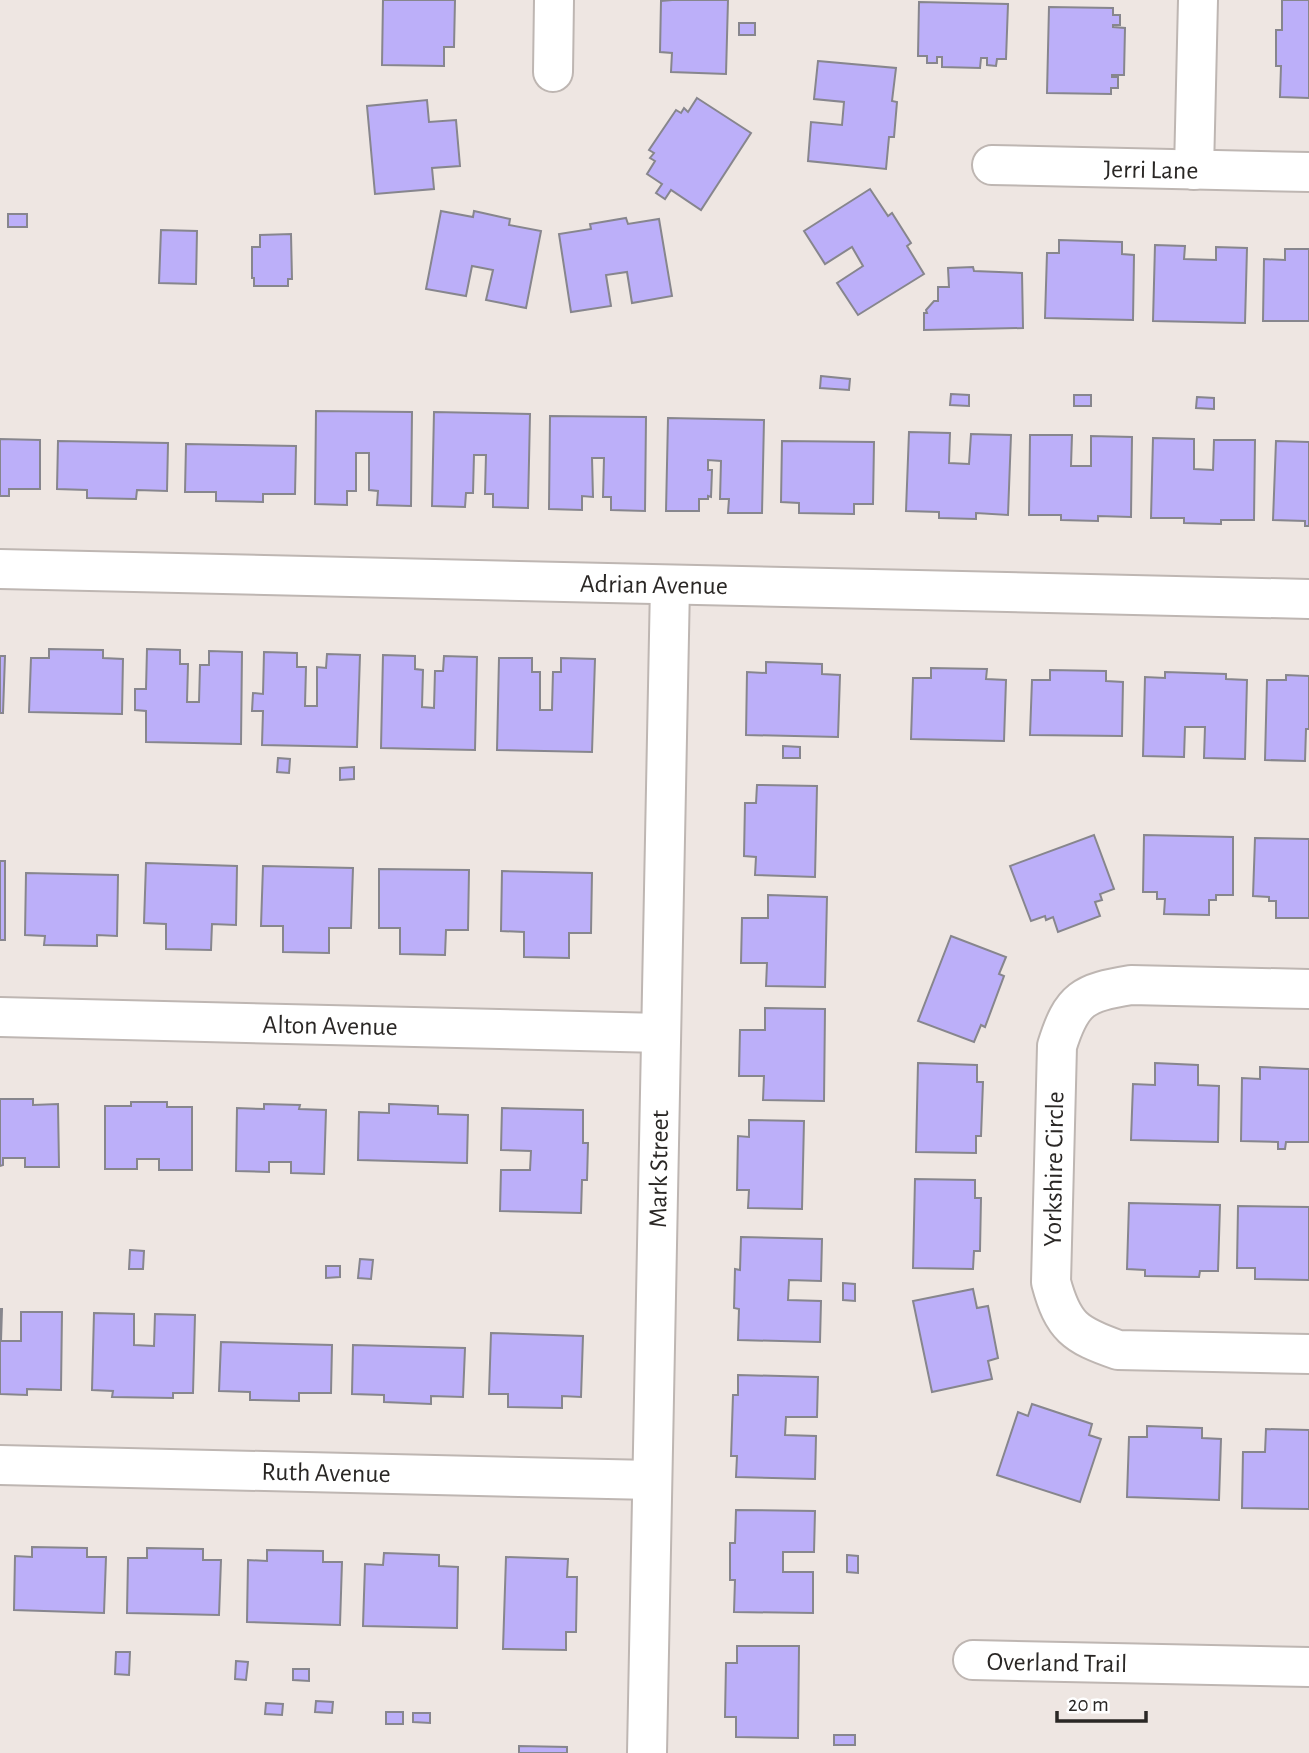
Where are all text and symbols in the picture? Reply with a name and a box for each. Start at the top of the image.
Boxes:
street label: Jerri Lane [1103,156,1199,184]
street label: Adrian Avenue [580,571,728,599]
street label: Alton Avenue [262,1012,398,1040]
street label: Yorkshire Circle [1040,1091,1068,1247]
street label: Mark Street [645,1110,673,1228]
street label: Ruth Avenue [261,1459,391,1487]
street label: Overland Trail [986,1649,1128,1677]
scale bar [1057,1680,1146,1724]
text: 20 m [1068,1694,1109,1715]

